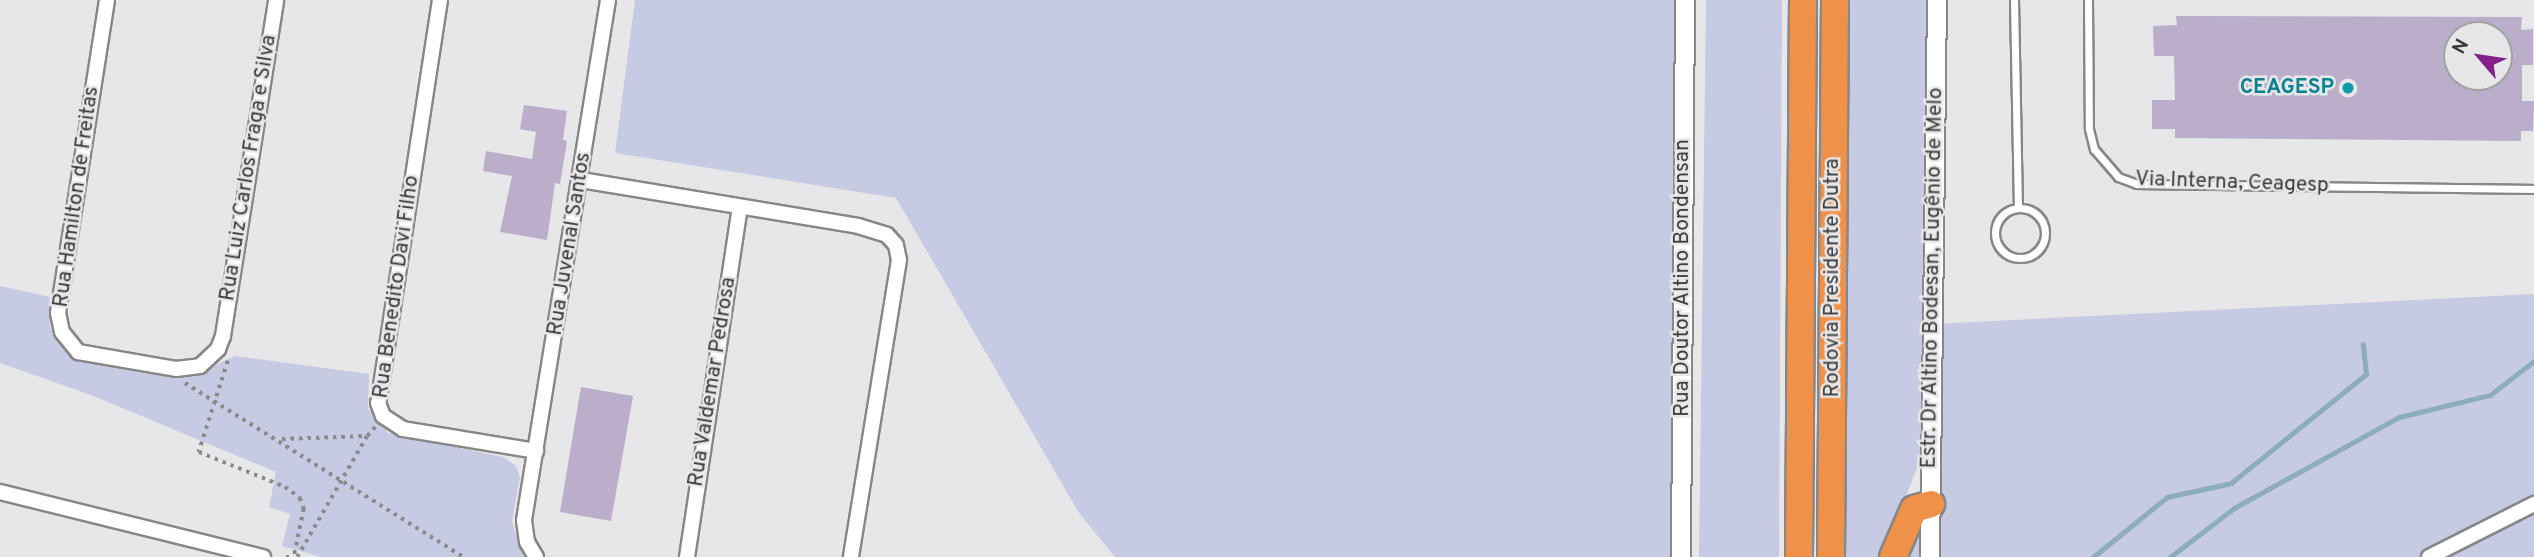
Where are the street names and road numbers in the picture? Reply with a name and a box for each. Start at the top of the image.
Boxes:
street label: Rua Luiz Carlos Fraga e Silva [216,33,282,303]
street label: Rua Hamilton de Freitas [49,85,105,309]
street label: Estr. Dr Altino Bodesan, Eugênio de Melo [1917,87,1949,469]
street label: Rua Doutor Altino Bondensan [1670,139,1696,417]
street label: Rua Juvenal Santos [543,151,597,337]
street label: Rodovia Presidente Dutra [1820,159,1846,397]
street label: Via Interna, Ceagesp [2135,167,2329,199]
street label: Rua Benedito Davi Filho [369,174,425,400]
street label: Rua Valdemar Pedrosa [684,275,742,489]

